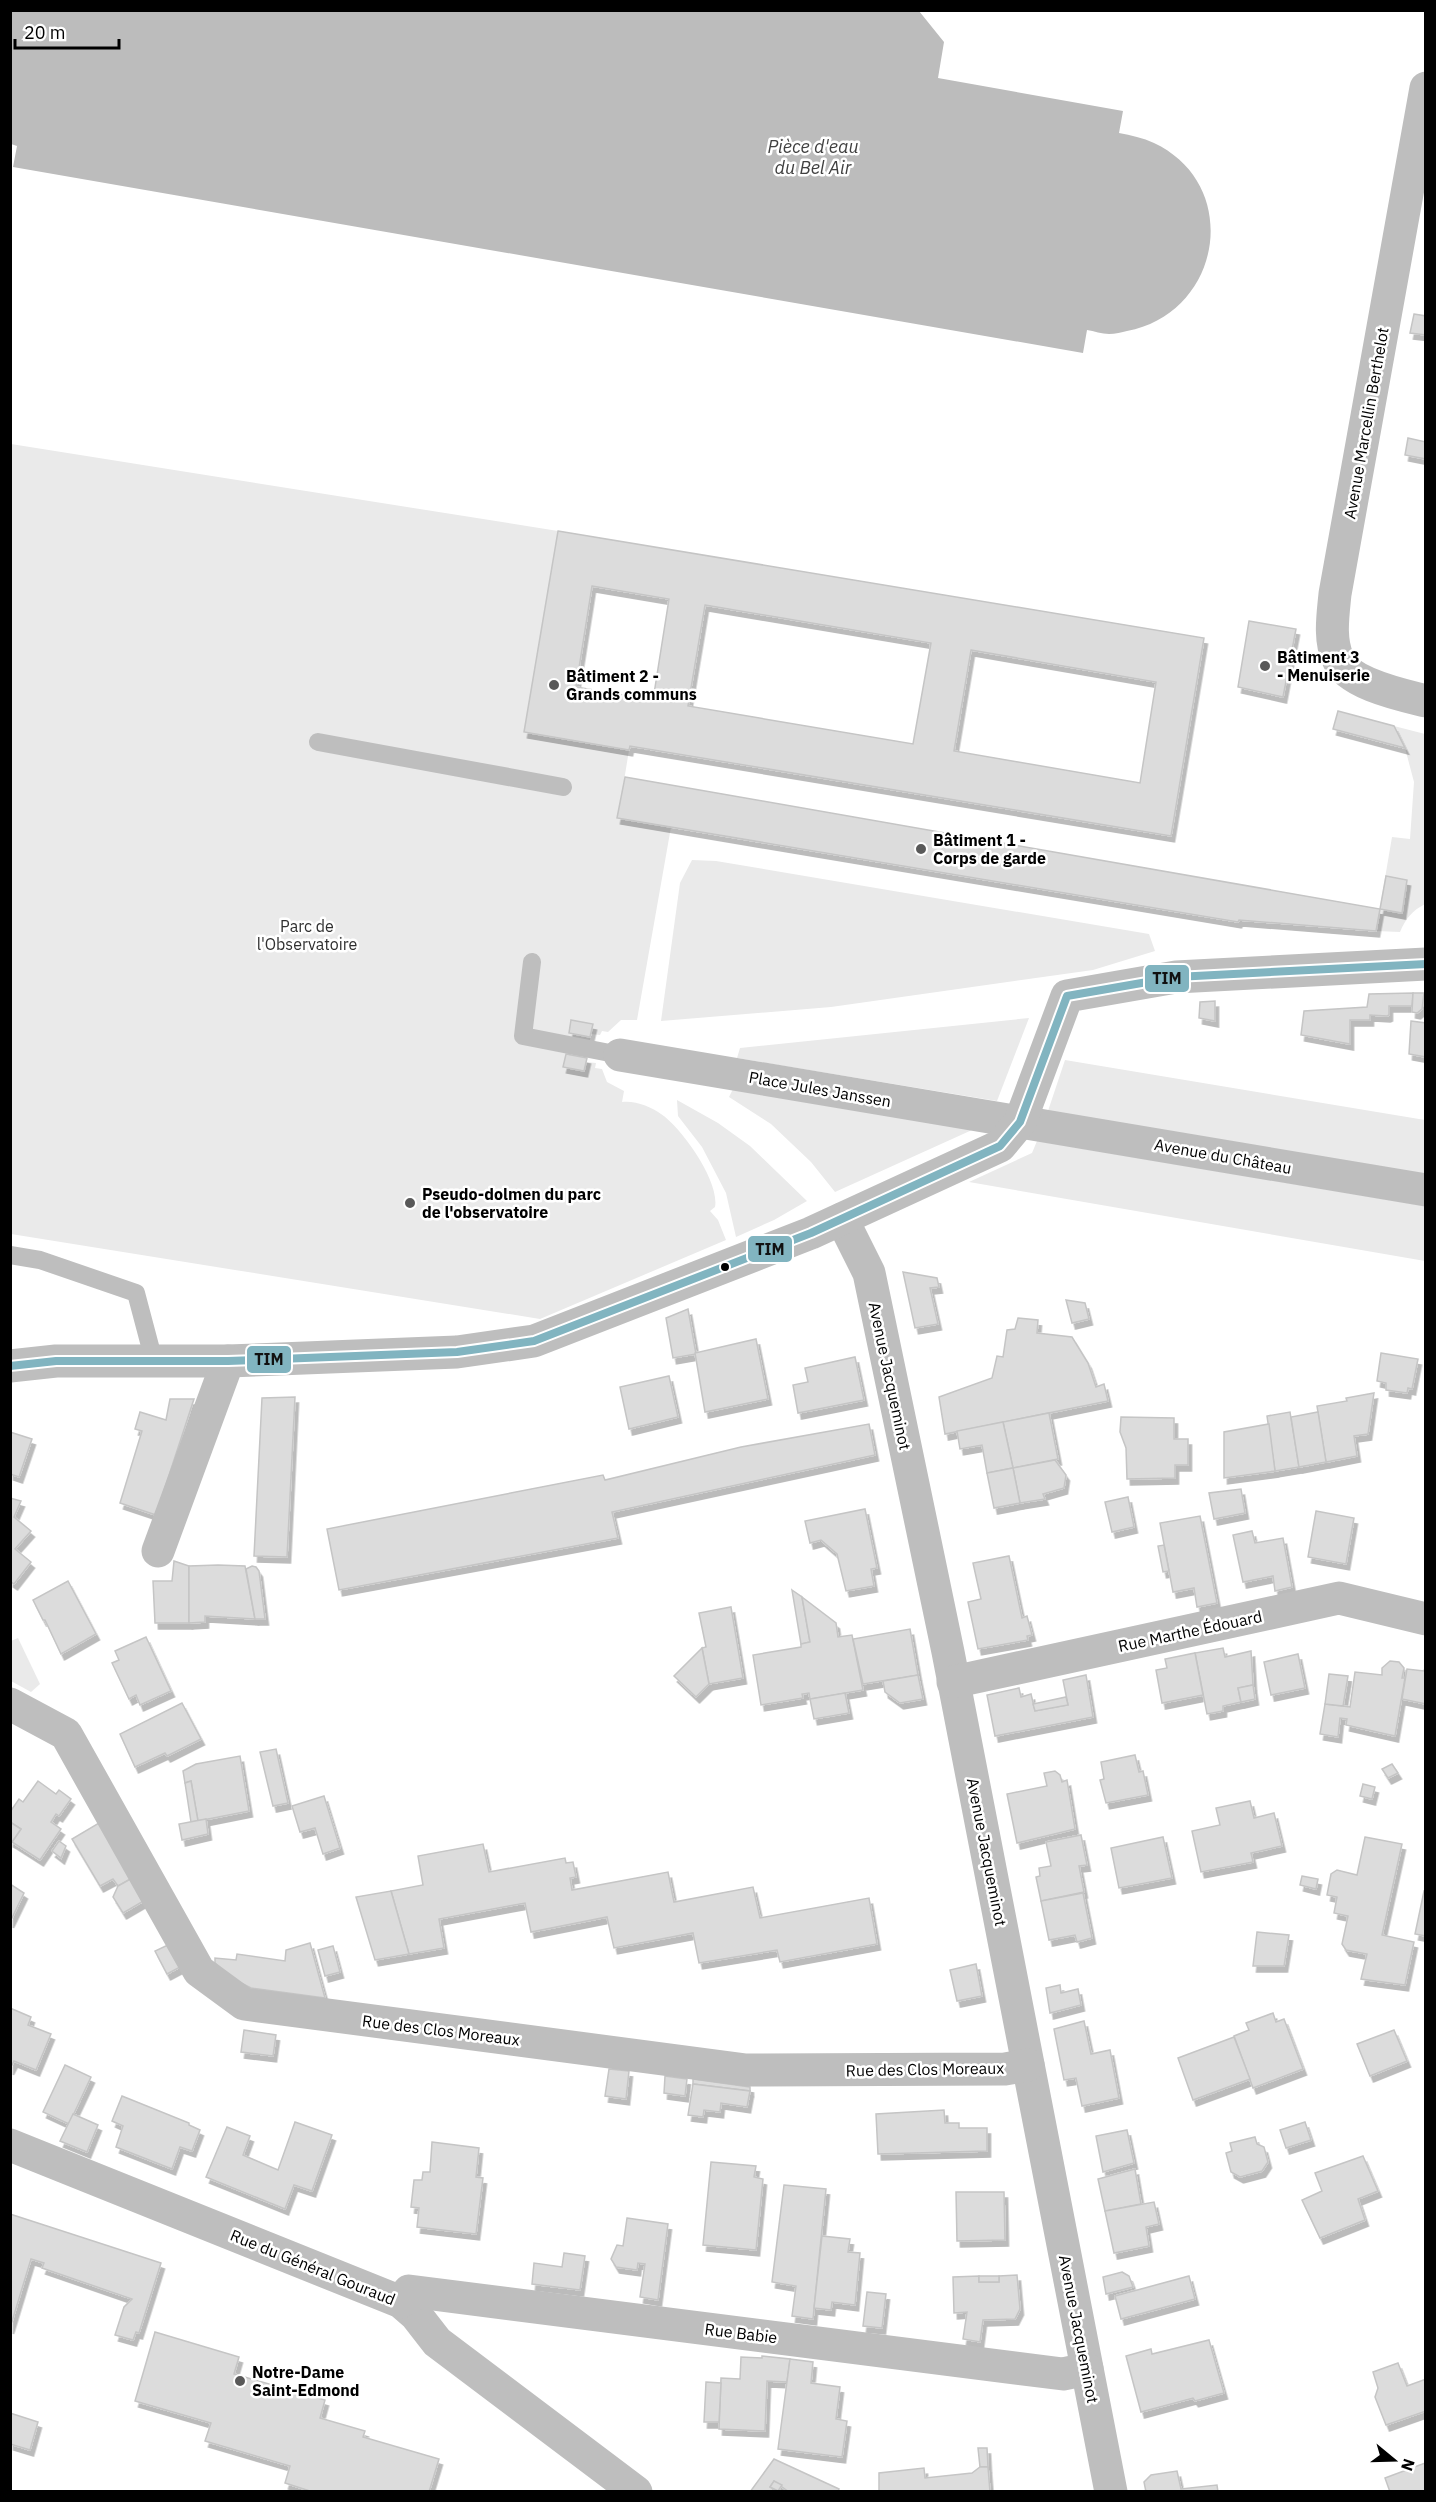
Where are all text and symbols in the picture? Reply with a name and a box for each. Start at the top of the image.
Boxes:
scale bar [15,12,118,50]
text: 20 m [24,21,66,44]
water label: Pièce d'eau du Bel Air [767,135,859,179]
street label: Avenue Marcellin Berthelot [1339,326,1393,520]
place label: Bâtiment 3 - Menuiserie [1277,647,1370,685]
marker: Bâtiment 3 - Menuiserie [1258,659,1272,673]
place label: Bâtiment 2 - Grands communs [566,666,697,704]
marker: Bâtiment 2 - Grands communs [547,678,561,692]
place label: Bâtiment 1 - Corps de garde [933,830,1046,868]
marker: Bâtiment 1 - Corps de garde [914,842,928,856]
park label: Parc de l'Observatoire [257,916,358,954]
line badge: TIM [1144,964,1190,993]
text: TIM [1152,968,1182,988]
street label: Place Jules Janssen [747,1067,893,1111]
street label: Avenue du Château [1153,1134,1293,1178]
place label: Pseudo-dolmen du parc de l'observatoire [422,1184,601,1222]
marker: Pseudo-dolmen du parc de l'observatoire [403,1196,417,1210]
line badge: TIM [747,1235,793,1263]
text: TIM [755,1239,785,1259]
unlabelled marker [719,1261,731,1273]
street label: Avenue Jacqueminot [865,1300,915,1452]
line badge: TIM [246,1345,292,1374]
text: TIM [254,1349,284,1369]
street label: Rue Marthe Édouard [1116,1605,1264,1656]
street label: Avenue Jacqueminot [963,1776,1011,1928]
street label: Rue des Clos Moreaux [361,2010,521,2050]
street label: Rue des Clos Moreaux [846,2058,1004,2080]
street label: Rue du Général Gouraud [228,2225,398,2309]
street label: Avenue Jacqueminot [1055,2253,1103,2405]
street label: Rue Babie [704,2319,779,2347]
place label: Notre-Dame Saint-Edmond [252,2362,360,2400]
marker: Notre-Dame Saint-Edmond [233,2374,247,2388]
north arrow [1364,2430,1424,2490]
text: N [1397,2456,1420,2474]

